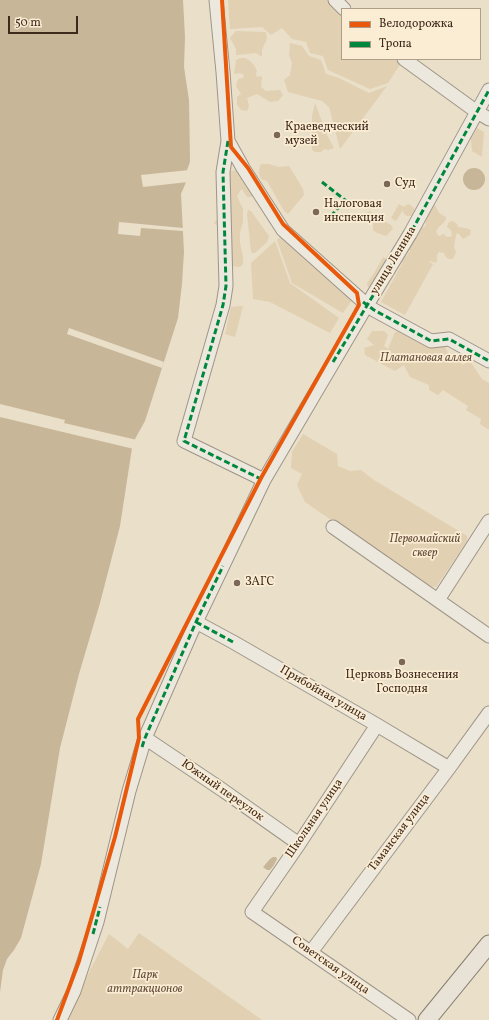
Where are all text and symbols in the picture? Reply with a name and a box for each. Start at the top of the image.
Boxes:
scale bar [10,8,80,34]
legend [341,8,481,60]
text: 50 m [15,15,41,31]
text: Велодорожка [379,16,453,32]
text: Тропа [379,36,412,52]
place label: Краеведческий музей [285,121,369,149]
marker: Краеведческий музей [272,130,282,140]
place label: Суд [395,177,415,191]
marker: Суд [382,179,392,189]
place label: Налоговая инспекция [324,198,384,226]
marker: Налоговая инспекция [311,207,321,217]
street label: улица Ленина [368,224,420,298]
park label: Платановая аллея [380,352,472,366]
park label: Первомайский сквер [390,533,460,561]
place label: ЗАГС [245,576,274,590]
marker: ЗАГС [232,578,242,588]
marker: Церковь Вознесения Господня [397,657,407,667]
street label: Прибойная улица [277,663,369,725]
place label: Церковь Вознесения Господня [345,669,459,697]
street label: Южный переулок [178,757,266,825]
street label: Школьная улица [283,777,347,861]
street label: Таманская улица [366,791,434,875]
street label: Советская улица [288,934,372,998]
park label: Парк аттракционов [107,969,183,997]

